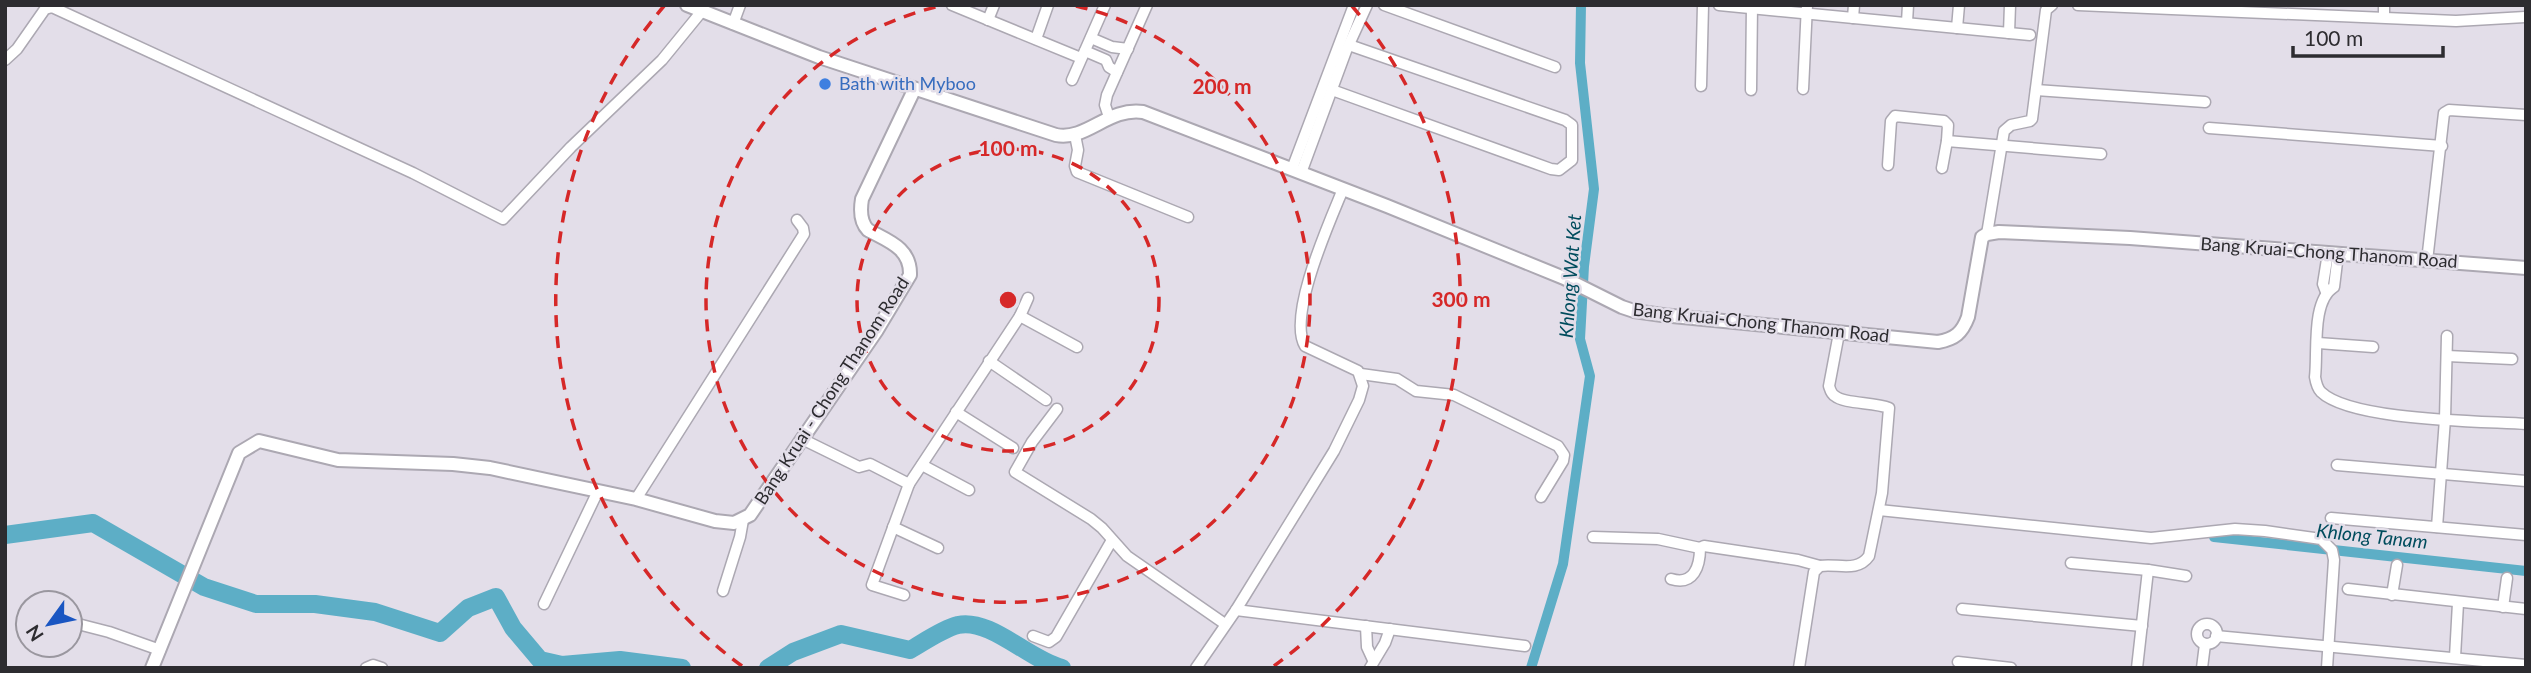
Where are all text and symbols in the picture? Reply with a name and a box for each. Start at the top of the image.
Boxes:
scale bar [2293,14,2444,58]
text: 100 m [2304,25,2363,50]
place label: Bath with Myboo [839,72,976,94]
text: 200 m [1192,73,1252,98]
marker: Bath with Myboo [817,76,833,92]
text: 100 m [978,135,1038,160]
water label: Khlong Wat Ket [1554,213,1585,339]
street label: Bang Kruai-Chong Thanom Road [2200,232,2458,272]
street label: Bang Kruai - Chong Thanom Road [749,273,913,508]
text: 300 m [1431,286,1491,311]
centre of rings [996,288,1020,312]
street label: Bang Kruai-Chong Thanom Road [1632,298,1890,346]
water label: Khlong Tanam [2315,518,2429,553]
north arrow [14,589,84,659]
text: N [21,621,48,646]

